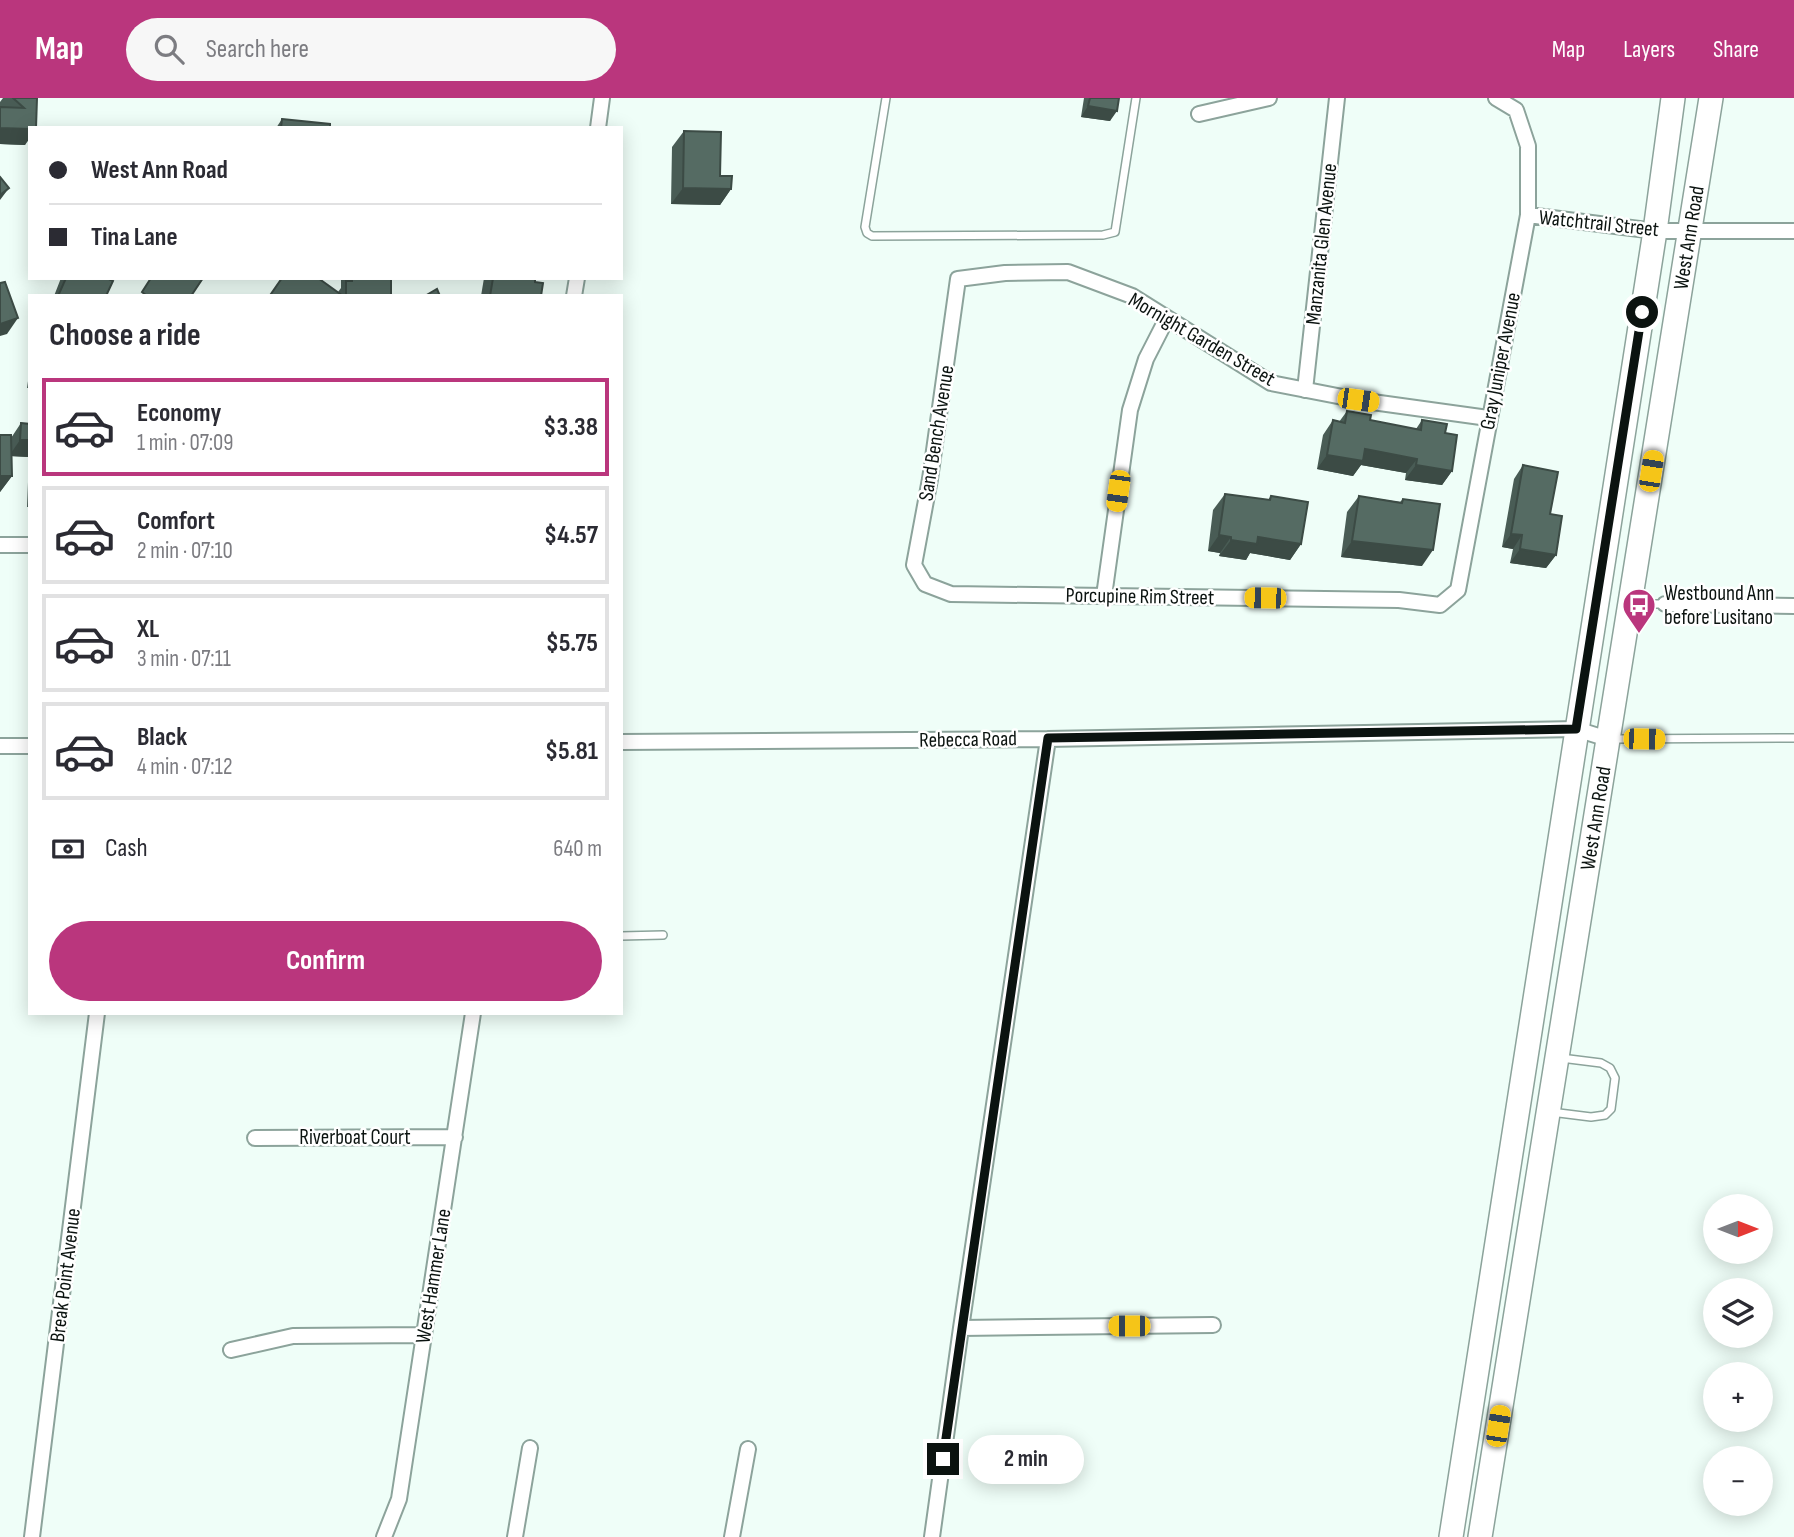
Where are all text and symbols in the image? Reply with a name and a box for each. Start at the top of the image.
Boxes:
search box [126,18,616,81]
text: Map [35,29,84,69]
icon: search [150,30,188,68]
text: Search here [206,34,309,65]
text: Map [1552,35,1585,64]
text: Layers [1623,35,1675,64]
text: Share [1713,35,1759,64]
text: West Ann Road [91,155,228,186]
street label: Manzanita Glen Avenue [1301,162,1342,326]
street label: West Ann Road [1668,184,1710,291]
street label: Watchtrail Street [1538,205,1660,242]
text: Tina Lane [91,222,178,253]
street label: Mornight Garden Street [1124,287,1280,392]
street label: Gray Juniper Avenue [1475,290,1526,432]
route start [1626,296,1658,328]
text: Choose a ride [49,316,201,355]
street label: Sand Bench Avenue [913,363,960,503]
car [1336,387,1381,413]
icon: car [53,396,116,459]
text: Economy [137,398,221,429]
text: $3.38 [543,412,598,443]
text: 1 min · 07:09 [137,429,234,457]
car [1638,449,1665,493]
car [1105,469,1132,513]
icon: car [53,504,116,567]
text: Comfort [137,506,215,537]
text: $4.57 [544,520,598,551]
text: 2 min · 07:10 [137,537,233,565]
place label: Westbound Ann before Lusitano [1664,581,1774,630]
street label: Porcupine Rim Street [1066,583,1214,610]
bus stop icon: Westbound Ann before Lusitano [1620,586,1658,635]
car [1244,587,1287,609]
icon: car [53,612,116,675]
text: XL [137,614,159,645]
text: $5.75 [546,628,598,659]
text: 3 min · 07:11 [137,645,231,673]
icon: car [53,720,116,783]
text: Black [137,722,187,753]
street label: Rebecca Road [919,726,1017,753]
car [1623,728,1666,750]
text: $5.81 [545,736,598,767]
text: 4 min · 07:12 [137,753,232,781]
street label: West Ann Road [1575,765,1617,872]
icon: cash [49,830,87,868]
text: Cash [105,833,148,864]
text: 640 m [553,835,602,863]
button: Confirm [49,921,602,1001]
street label: Riverboat Court [299,1125,411,1150]
north arrow [1703,1194,1773,1264]
map controls [1703,1194,1773,1516]
street label: Break Point Avenue [45,1207,86,1343]
street label: West Hammer Lane [411,1207,456,1345]
button: layers [1703,1278,1773,1348]
car [1109,1316,1151,1337]
button: + [1703,1362,1773,1432]
car [1485,1404,1512,1448]
callout: 2 min [968,1434,1083,1484]
route end [927,1443,959,1475]
text: 2 min [1004,1445,1048,1473]
button: − [1703,1446,1773,1516]

